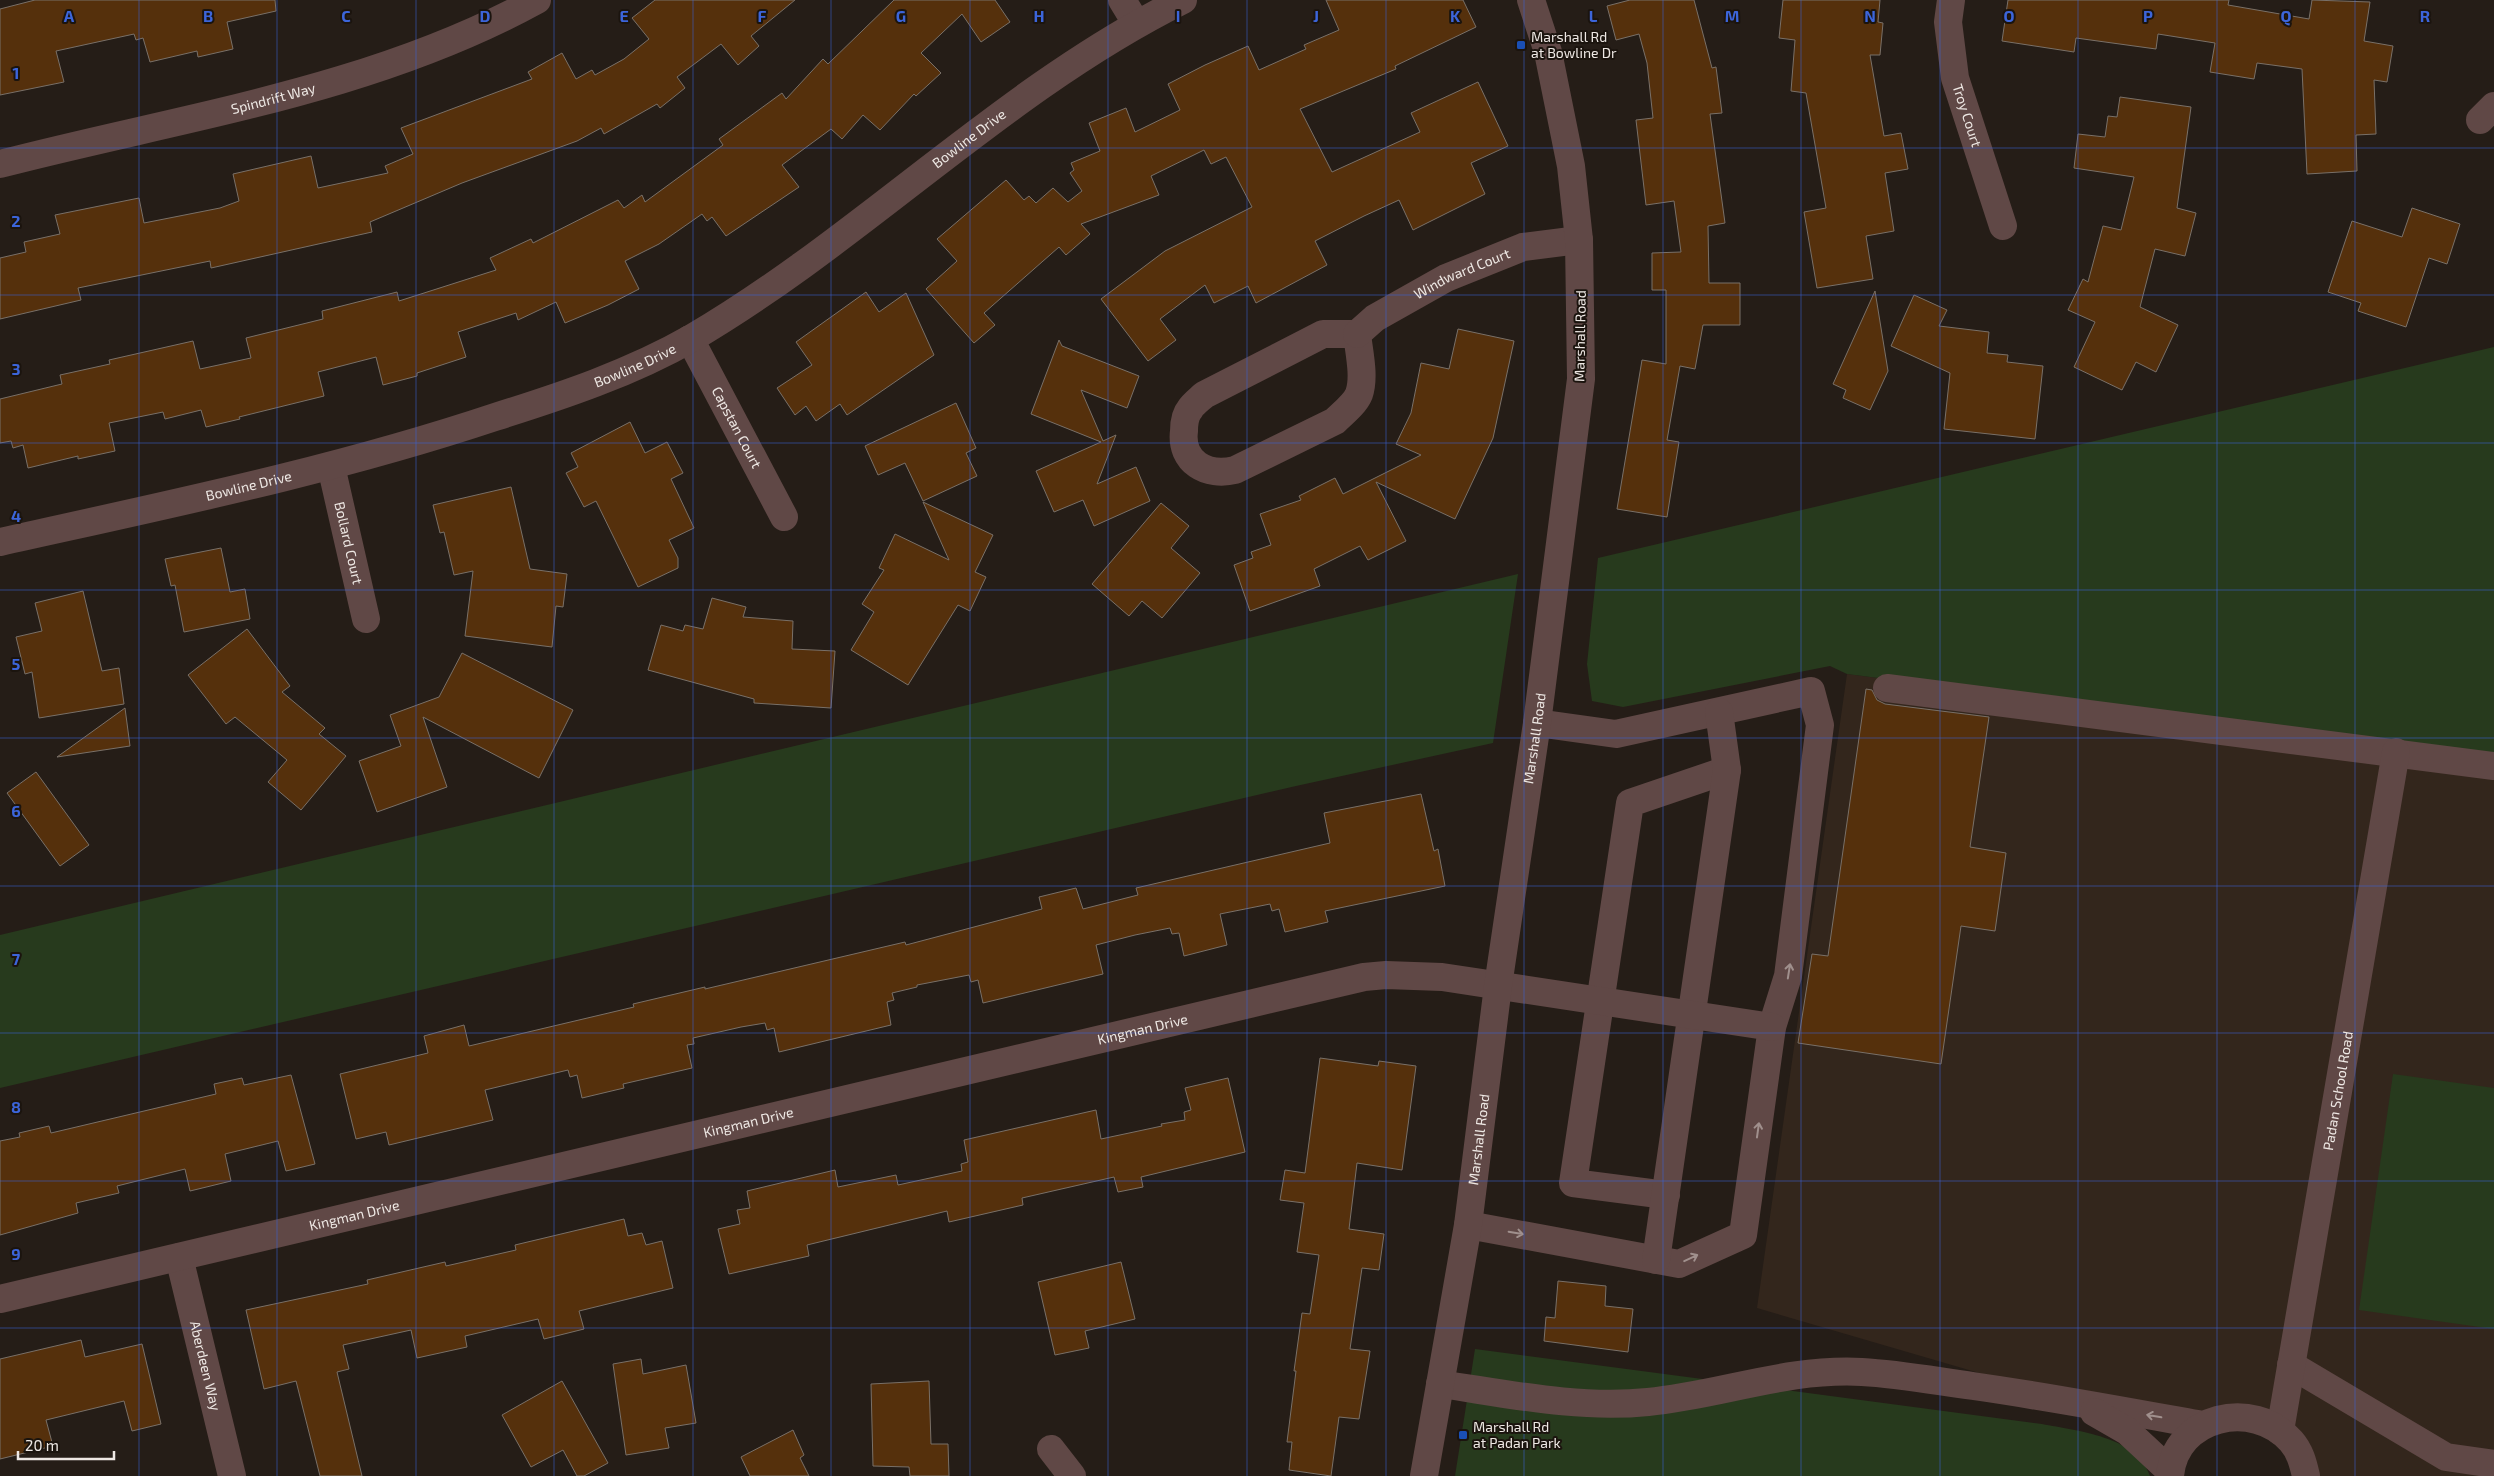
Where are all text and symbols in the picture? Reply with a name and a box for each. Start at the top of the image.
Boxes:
text: A [64,6,75,25]
text: B [203,6,213,25]
text: C [341,6,351,25]
text: D [480,6,491,25]
text: E [619,6,629,25]
text: F [758,6,767,25]
text: G [896,6,906,25]
text: H [1033,6,1045,25]
text: I [1176,6,1180,25]
text: J [1313,6,1319,25]
text: K [1450,6,1461,25]
text: L [1589,6,1598,25]
text: M [1725,6,1739,25]
text: N [1864,6,1876,25]
text: O [2003,6,2015,25]
text: P [2143,6,2153,25]
text: Q [2280,6,2292,26]
text: R [2420,6,2430,25]
place label: Marshall Rd at Bowline Dr [1531,28,1617,61]
marker: Marshall Rd at Bowline Dr [1515,39,1527,51]
text: 1 [13,63,19,82]
street label: Spindrift Way [229,79,318,117]
street label: Troy Court [1949,82,1986,149]
street label: Bowline Drive [929,105,1009,172]
text: 2 [11,211,21,230]
street label: Windward Court [1411,244,1512,302]
street label: Marshall Road [1570,290,1589,382]
street label: Bowline Drive [591,339,679,391]
text: 3 [11,359,21,378]
street label: Capstan Court [709,383,766,471]
street label: Bowline Drive [204,467,293,504]
street label: Bollard Court [331,500,367,586]
text: 4 [11,506,21,525]
text: 5 [12,654,21,673]
street label: Marshall Road [1519,692,1549,785]
text: 6 [11,801,21,820]
text: 7 [12,949,21,968]
one-way arrow [1784,963,1794,979]
street label: Kingman Drive [1096,1010,1189,1048]
street label: Padan School Road [2319,1030,2356,1152]
street label: Marshall Road [1464,1093,1492,1186]
text: 8 [11,1097,21,1116]
street label: Kingman Drive [701,1103,795,1141]
one-way arrow [1753,1122,1763,1138]
street label: Kingman Drive [307,1196,401,1234]
one-way arrow [1507,1228,1523,1238]
text: 9 [11,1244,21,1263]
one-way arrow [1683,1253,1698,1263]
street label: Aberdeen Way [187,1319,225,1413]
one-way arrow [2146,1411,2162,1421]
place label: Marshall Rd at Padan Park [1473,1418,1561,1451]
scale bar [18,1428,114,1460]
marker: Marshall Rd at Padan Park [1457,1429,1469,1441]
text: 20 m [25,1436,59,1454]

